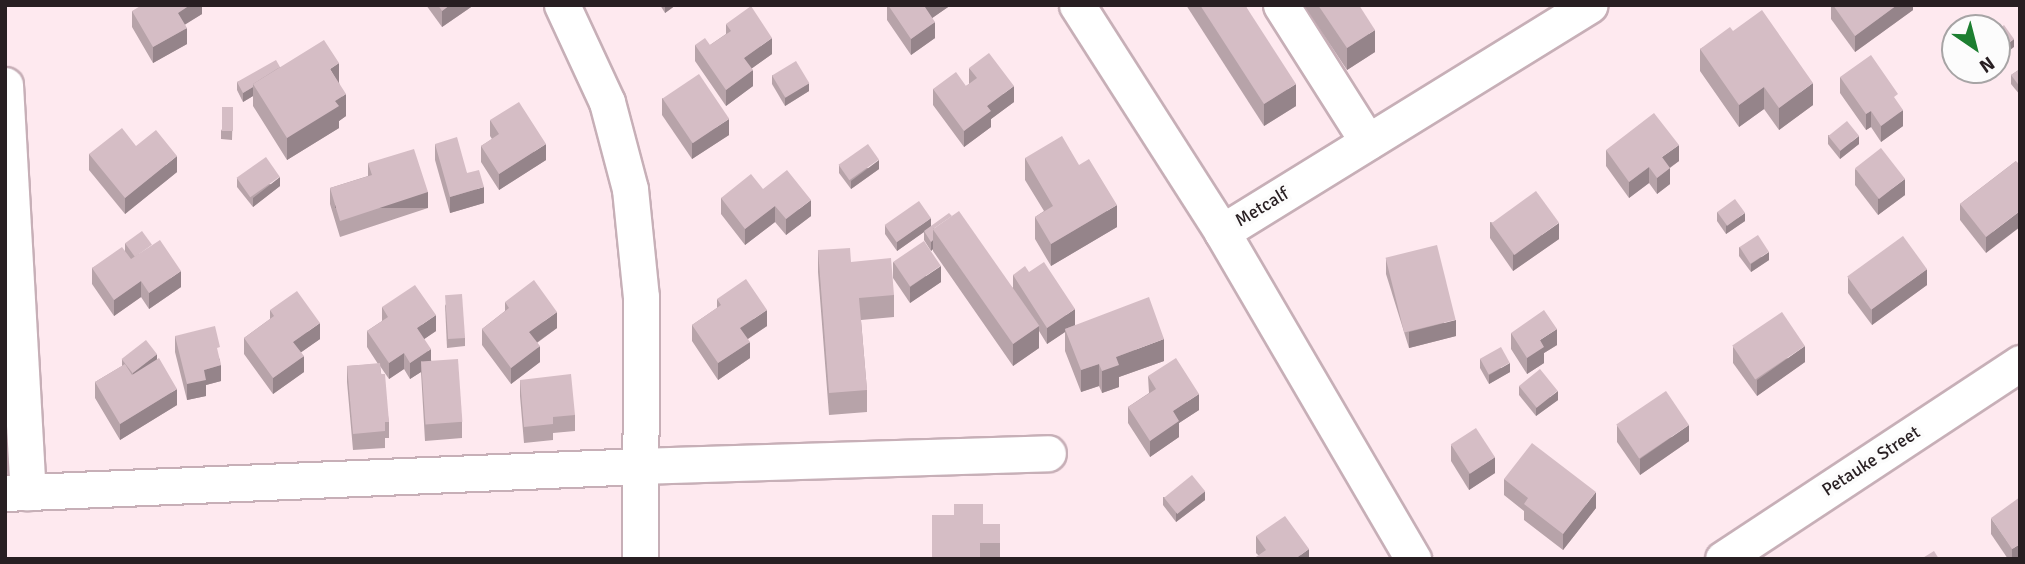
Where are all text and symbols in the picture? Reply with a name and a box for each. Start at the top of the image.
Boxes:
north arrow [1941,14,2011,84]
text: N [1975,51,1999,78]
street label: Metcalf [1231,183,1293,231]
street label: Petauke Street [1818,421,1924,501]

